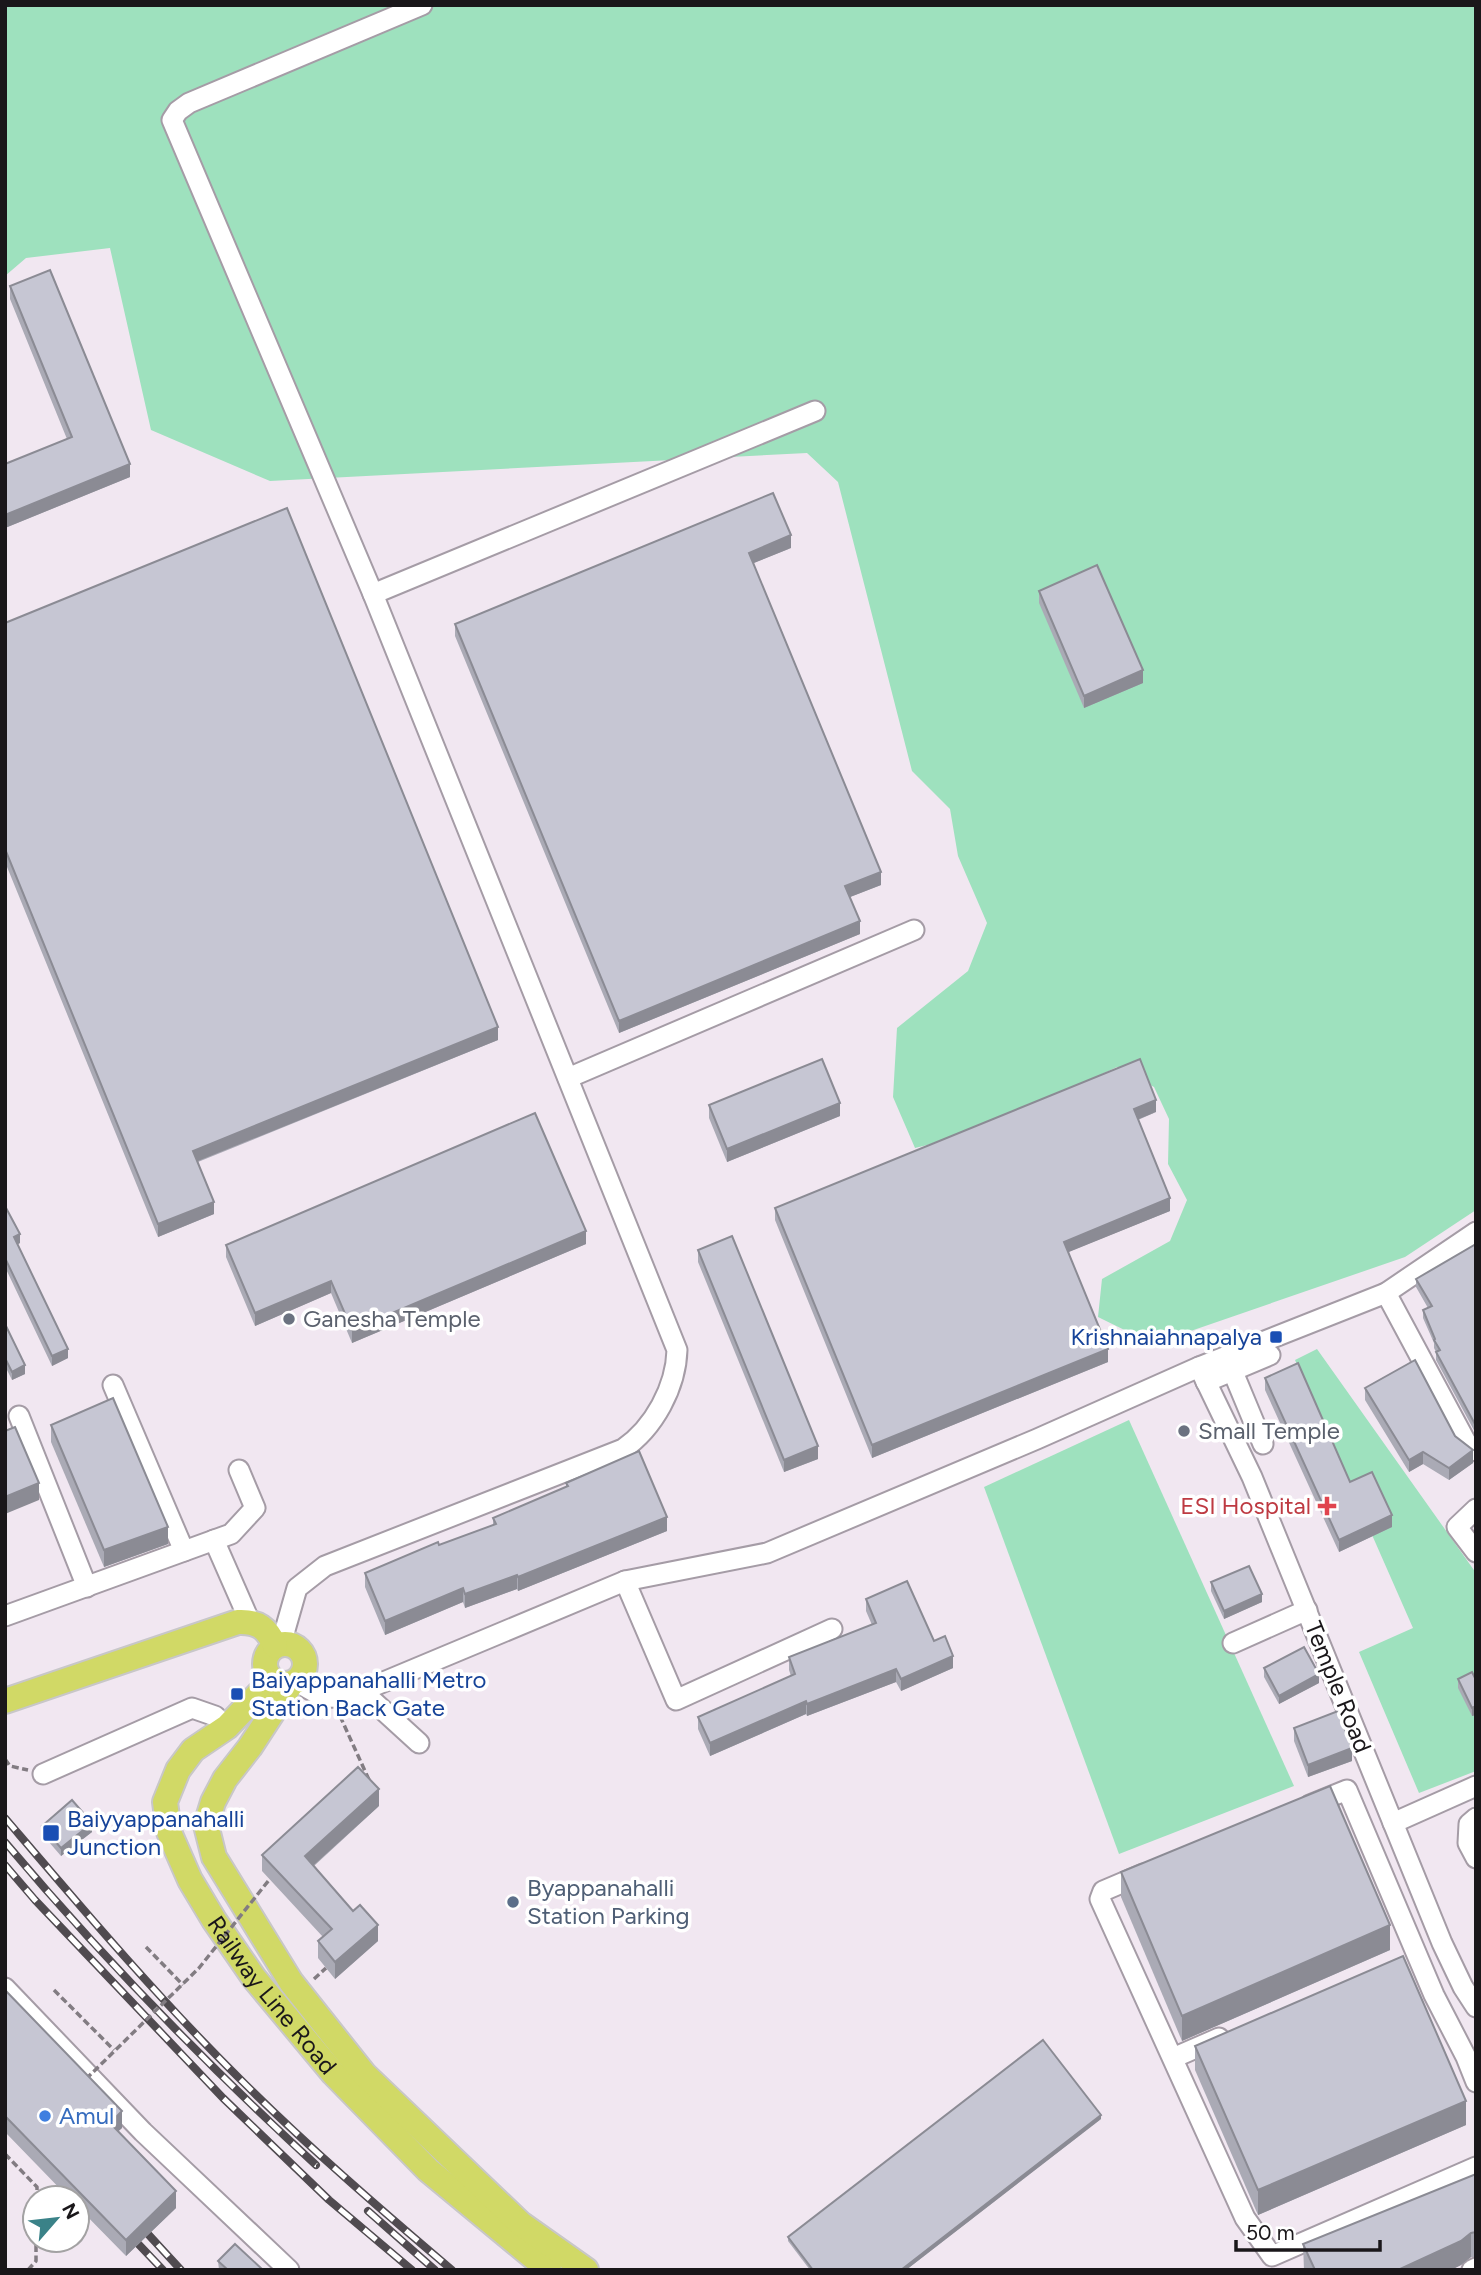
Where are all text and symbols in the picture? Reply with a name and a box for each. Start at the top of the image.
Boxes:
place label: Ganesha Temple [303,1304,481,1333]
marker: Ganesha Temple [281,1311,297,1327]
place label: Krishnaiahnapalya [1070,1322,1262,1351]
marker: Krishnaiahnapalya [1268,1329,1284,1345]
place label: Small Temple [1198,1416,1340,1445]
marker: Small Temple [1176,1423,1192,1439]
place label: ESI Hospital [1180,1491,1311,1520]
marker: ESI Hospital [1317,1496,1337,1516]
street label: Temple Road [1299,1617,1378,1757]
place label: Baiyappanahalli Metro Station Back Gate [251,1665,487,1722]
marker: Baiyappanahalli Metro Station Back Gate [229,1686,245,1702]
place label: Baiyyappanahalli Junction [67,1804,245,1861]
marker: Baiyyappanahalli Junction [41,1823,61,1843]
place label: Byappanahalli Station Parking [527,1873,690,1930]
marker: Byappanahalli Station Parking [505,1894,521,1910]
street label: Railway Line Road [202,1910,343,2080]
place label: Amul [59,2101,114,2130]
marker: Amul [37,2108,53,2124]
north arrow [21,2184,91,2254]
text: N [57,2199,84,2223]
scale bar [1236,2208,1380,2252]
text: 50 m [1246,2220,1295,2245]

